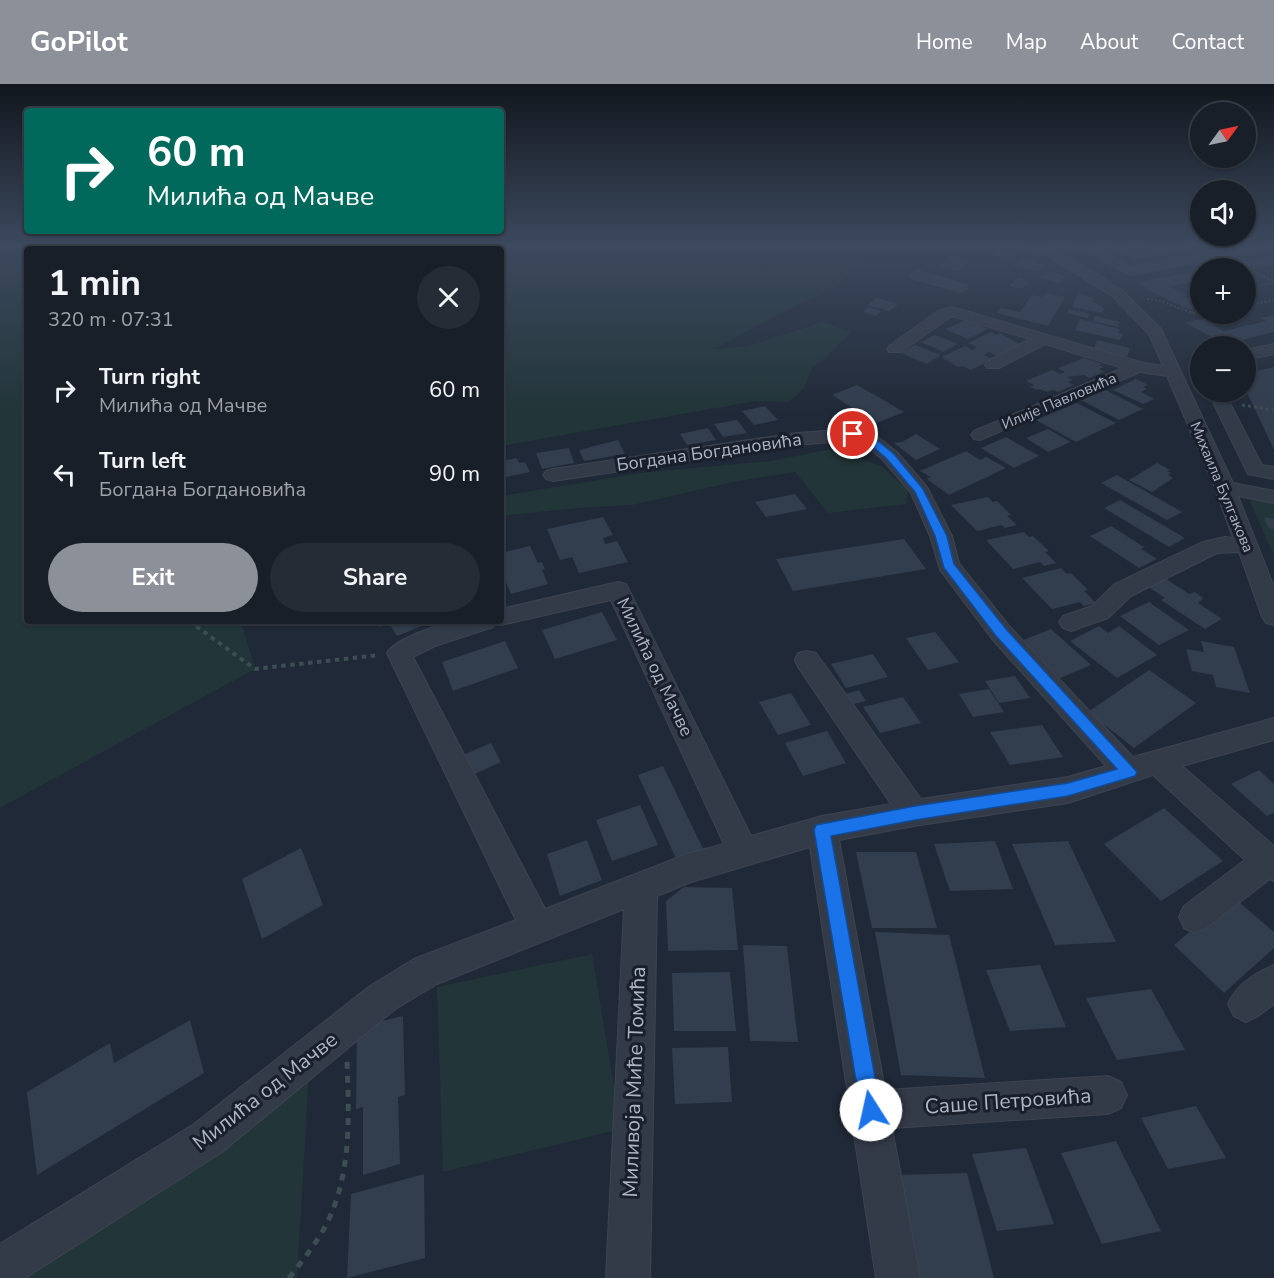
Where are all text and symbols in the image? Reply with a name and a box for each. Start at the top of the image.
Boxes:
text: GoPilot [30,23,128,61]
text: Home [916,28,973,56]
text: Map [1006,28,1047,56]
text: About [1080,28,1138,56]
text: Contact [1171,28,1244,56]
north arrow [1190,102,1256,168]
map controls [1190,102,1256,402]
text: 60 m [147,124,246,181]
icon: right [48,132,126,210]
text: Милића од Мачве [147,178,374,215]
button: sound [1190,180,1256,246]
button: + [1190,258,1256,324]
text: 1 min [48,259,141,308]
button: close [417,266,480,329]
text: 320 m · 07:31 [48,306,174,333]
button: − [1190,336,1256,402]
text: Turn right [99,362,200,392]
street label: Илије Павловића [999,368,1119,434]
icon: right [48,374,81,407]
text: 60 m [429,375,480,405]
text: Милића од Мачве [99,392,267,419]
pin [827,408,878,459]
icon: arrive [836,417,869,450]
street label: Михаила Булгакова [1185,419,1259,555]
street label: Богдана Богдановића [615,427,803,477]
text: Turn left [99,446,186,476]
icon: left [48,458,81,491]
text: 90 m [429,459,480,489]
text: Богдана Богдановића [99,476,306,503]
button: Exit [48,543,258,612]
button: Share [270,543,480,612]
street label: Милића од Мачве [611,594,699,740]
street label: Миливоја Миће Томића [616,966,652,1198]
street label: Милића од Мачве [187,1026,343,1156]
position arrow [839,1078,903,1142]
street label: Саше Петровића [924,1081,1092,1121]

